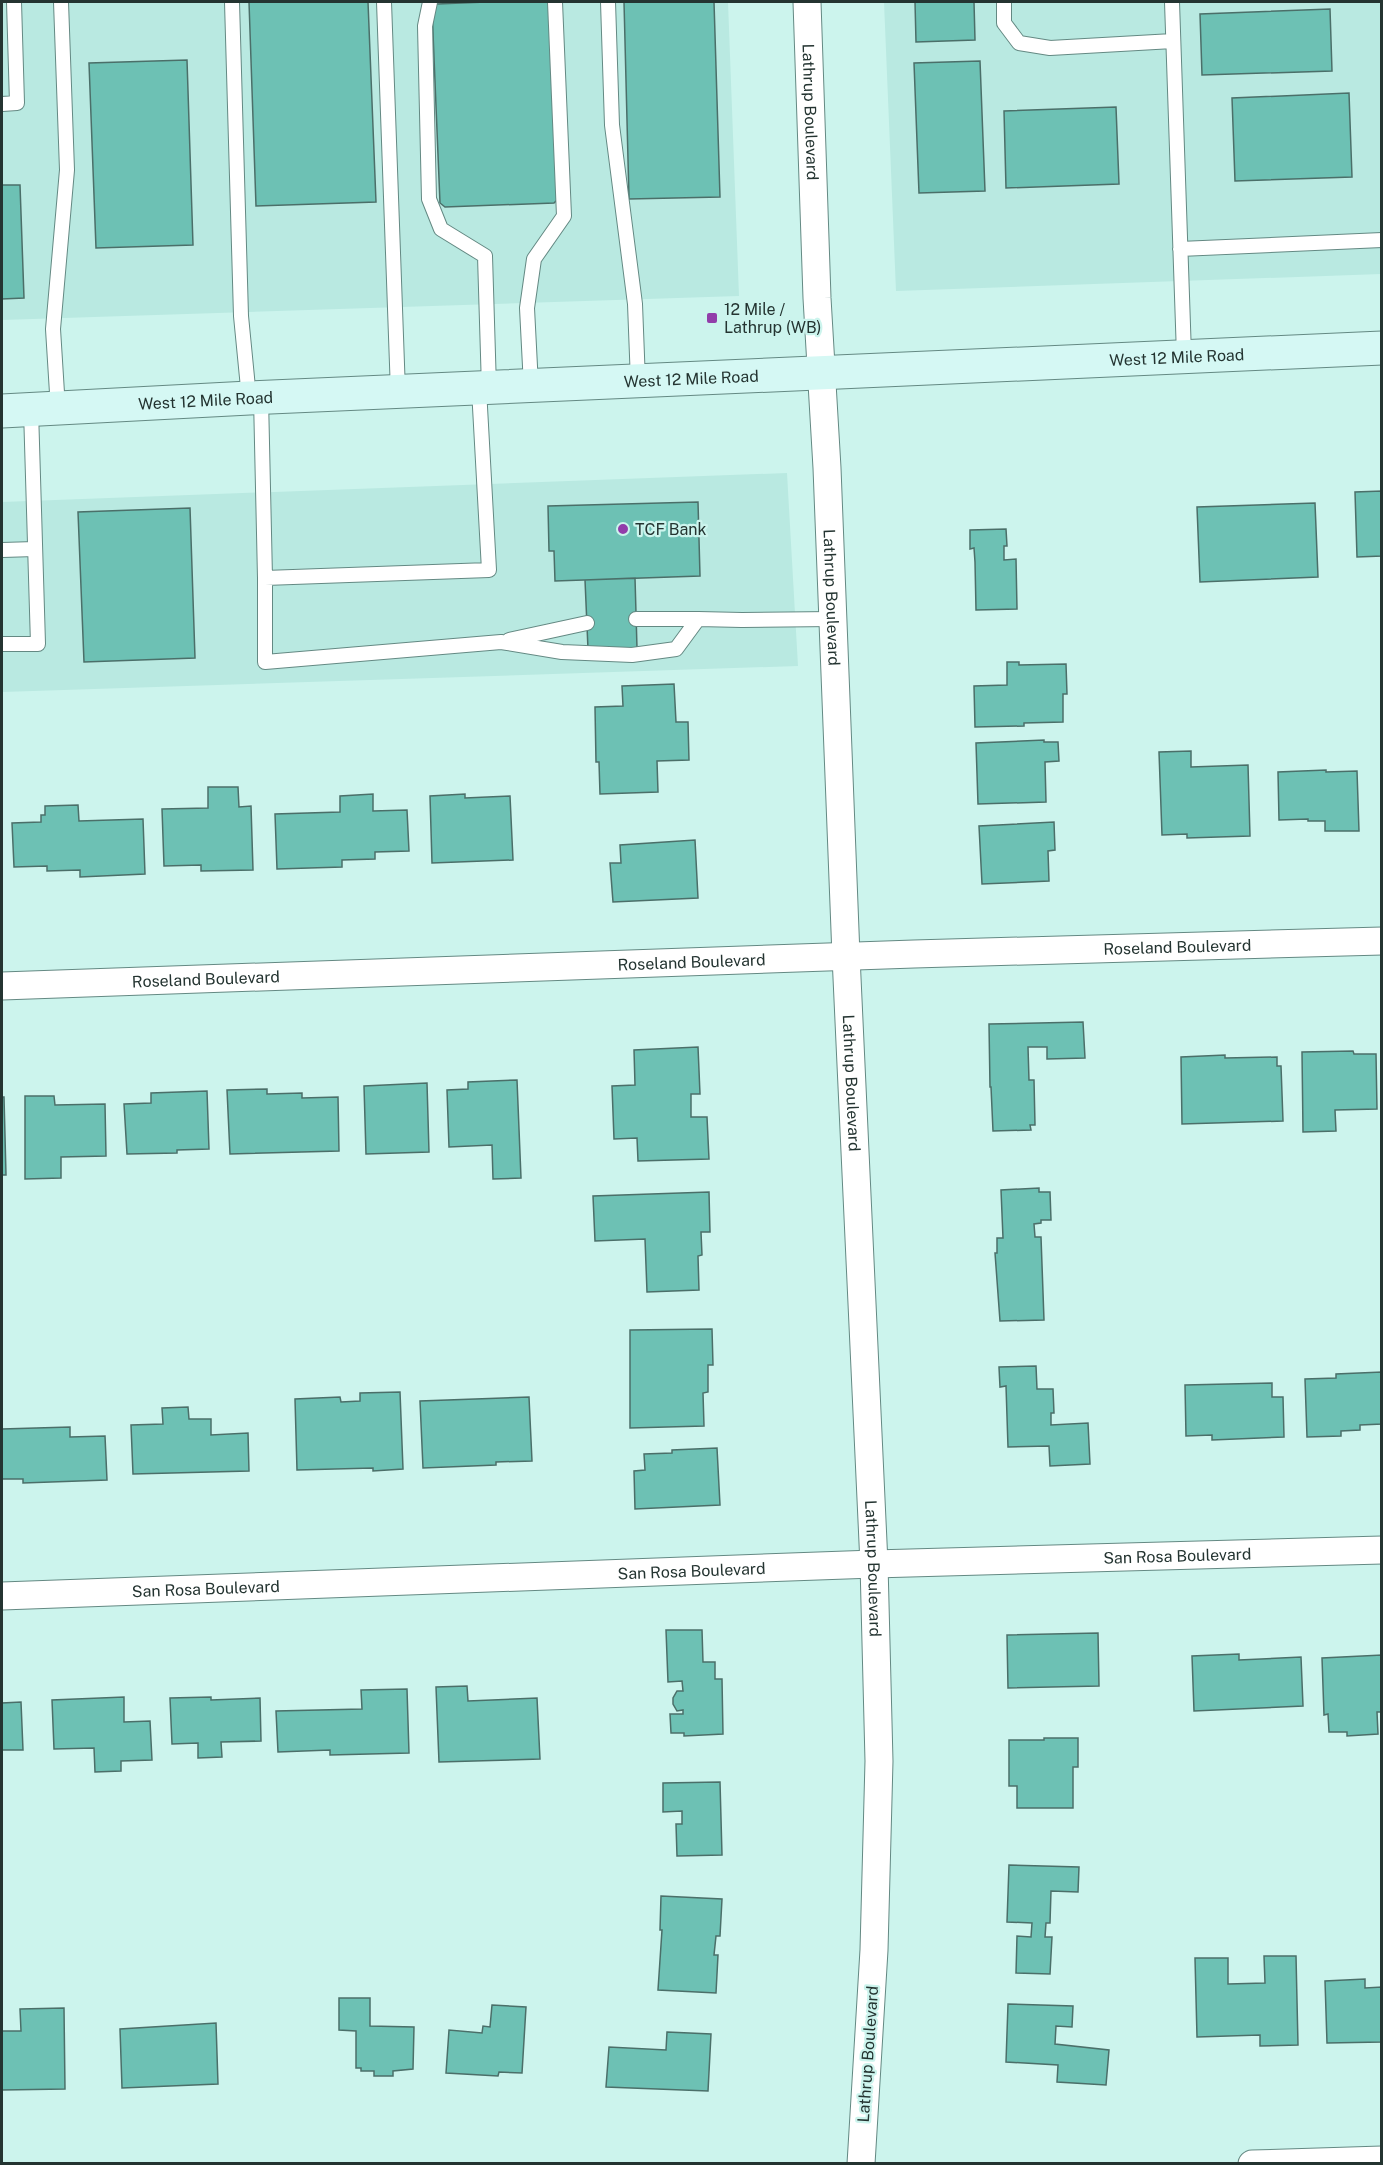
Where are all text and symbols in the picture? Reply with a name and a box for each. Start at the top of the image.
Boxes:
street label: Lathrup Boulevard [799,43,823,181]
place label: 12 Mile / Lathrup (WB) [724,300,822,337]
marker: 12 Mile / Lathrup (WB) [705,311,719,325]
street label: West 12 Mile Road [1109,345,1245,370]
street label: West 12 Mile Road [623,366,759,391]
street label: West 12 Mile Road [138,387,274,413]
place label: TCF Bank [635,520,707,539]
marker: TCF Bank [616,522,630,536]
street label: Lathrup Boulevard [820,529,844,666]
street label: Roseland Boulevard [1103,935,1252,958]
street label: Roseland Boulevard [617,950,766,974]
street label: Roseland Boulevard [132,967,280,991]
street label: Lathrup Boulevard [839,1014,864,1152]
street label: Lathrup Boulevard [862,1500,885,1637]
street label: San Rosa Boulevard [1103,1544,1252,1567]
street label: San Rosa Boulevard [617,1558,766,1583]
street label: San Rosa Boulevard [132,1576,280,1601]
street label: Lathrup Boulevard [854,1985,882,2123]

